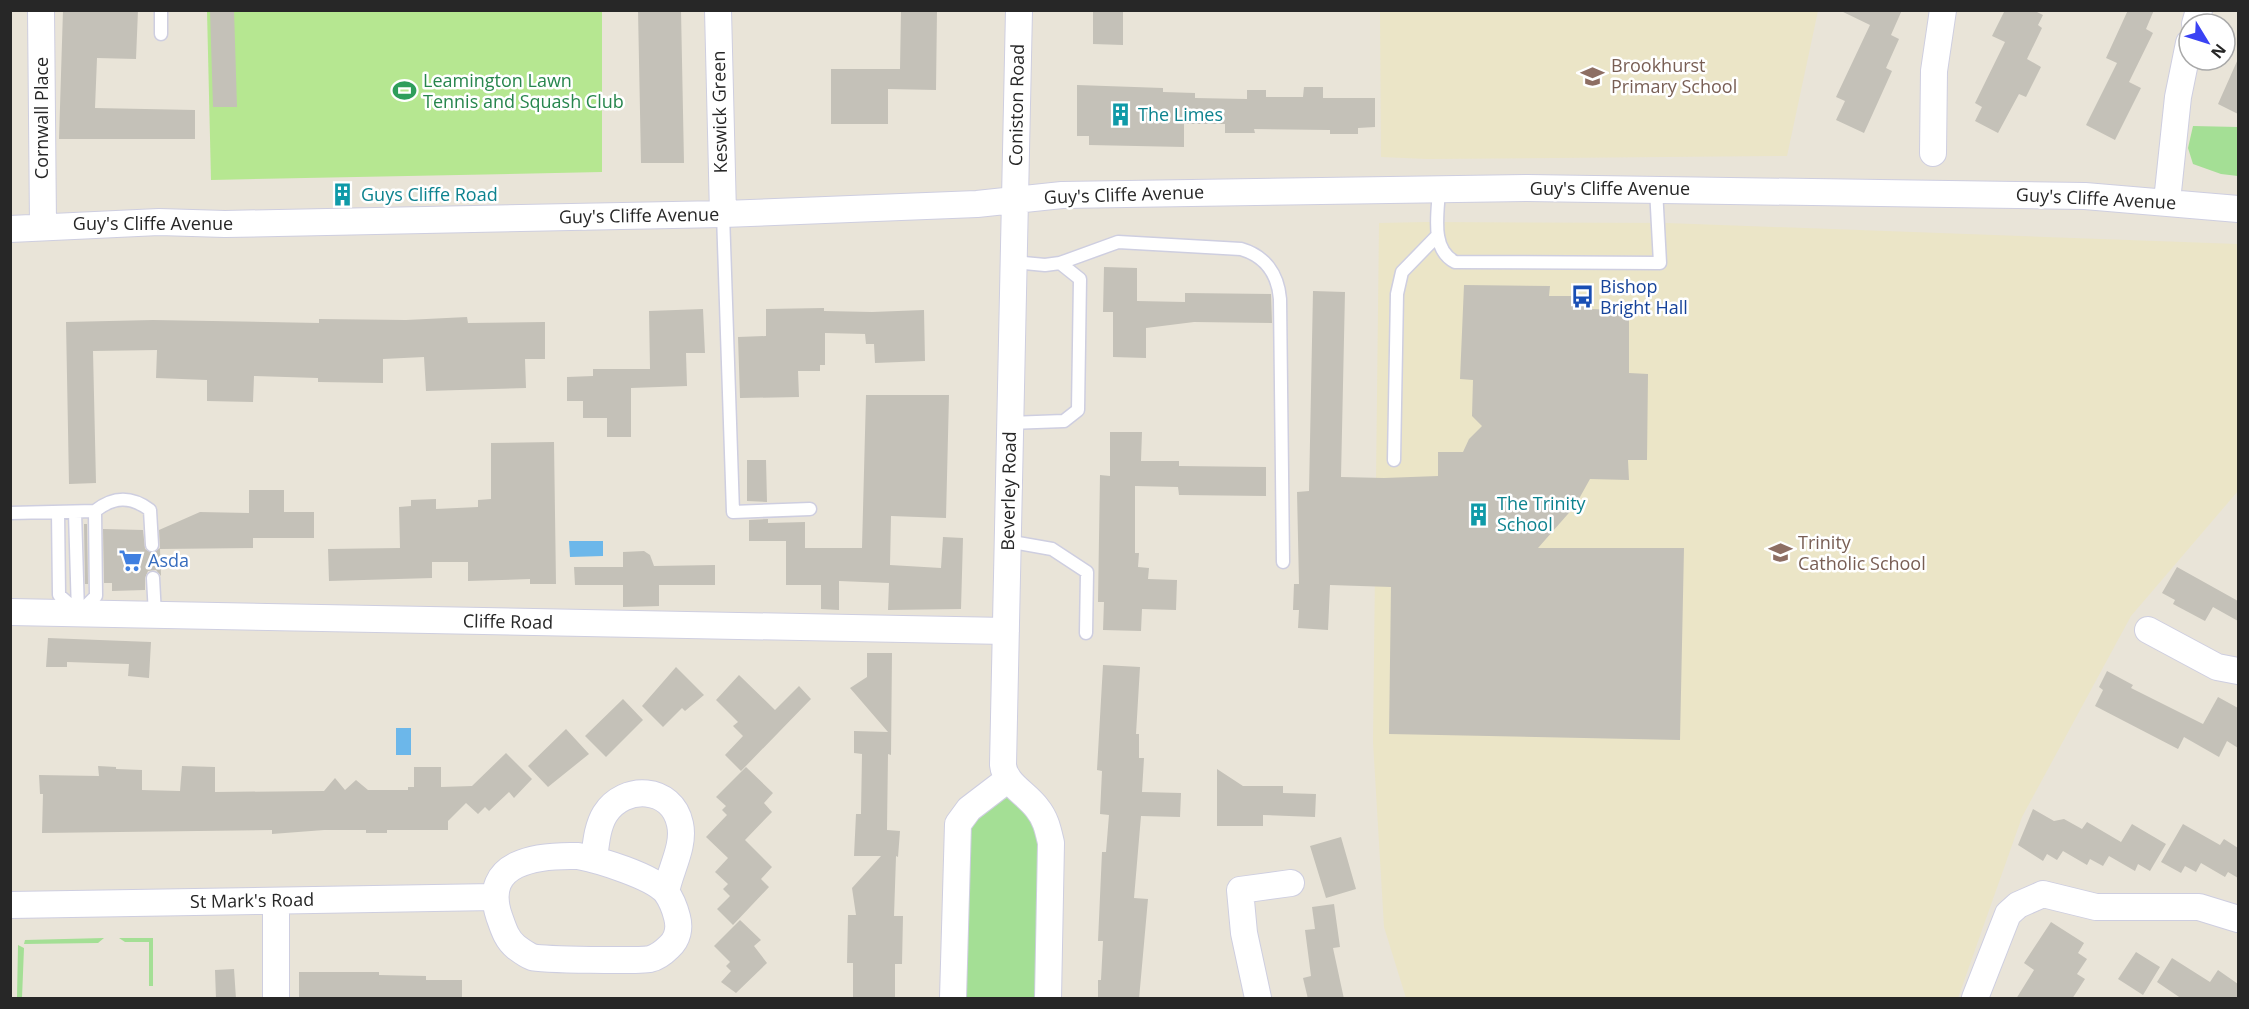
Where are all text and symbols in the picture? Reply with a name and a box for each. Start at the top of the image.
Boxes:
north arrow [2177,12,2237,72]
text: N [2206,39,2231,63]
street label: Coniston Road [1003,44,1029,166]
street label: Keswick Green [706,50,732,174]
place label: Brookhurst Primary School [1611,53,1737,98]
street label: Cornwall Place [29,57,53,179]
school or university icon: Brookhurst Primary School [1580,63,1606,89]
place label: Leamington Lawn Tennis and Squash Club [423,68,624,113]
sports icon: Leamington Lawn Tennis and Squash Club [392,78,418,104]
building icon: The Limes [1107,102,1133,128]
place label: The Limes [1138,102,1223,126]
street label: Guy's Cliffe Avenue [1530,176,1690,200]
street label: Guy's Cliffe Avenue [1043,179,1205,209]
building icon: Guys Cliffe Road [330,182,356,208]
place label: Guys Cliffe Road [361,182,498,206]
street label: Guy's Cliffe Avenue [2015,182,2177,214]
street label: Guy's Cliffe Avenue [559,202,719,228]
street label: Guy's Cliffe Avenue [73,211,233,235]
place label: Bishop Bright Hall [1600,274,1688,319]
bus stop icon: Bishop Bright Hall [1569,284,1595,310]
street label: Beverley Road [995,431,1021,551]
place label: The Trinity School [1497,491,1587,536]
building icon: The Trinity School [1466,501,1492,527]
place label: Trinity Catholic School [1798,530,1926,575]
school or university icon: Trinity Catholic School [1767,540,1793,566]
supermarket icon: Asda [117,548,143,574]
place label: Asda [148,548,189,572]
street label: Cliffe Road [463,608,553,634]
street label: St Mark's Road [190,887,314,913]

